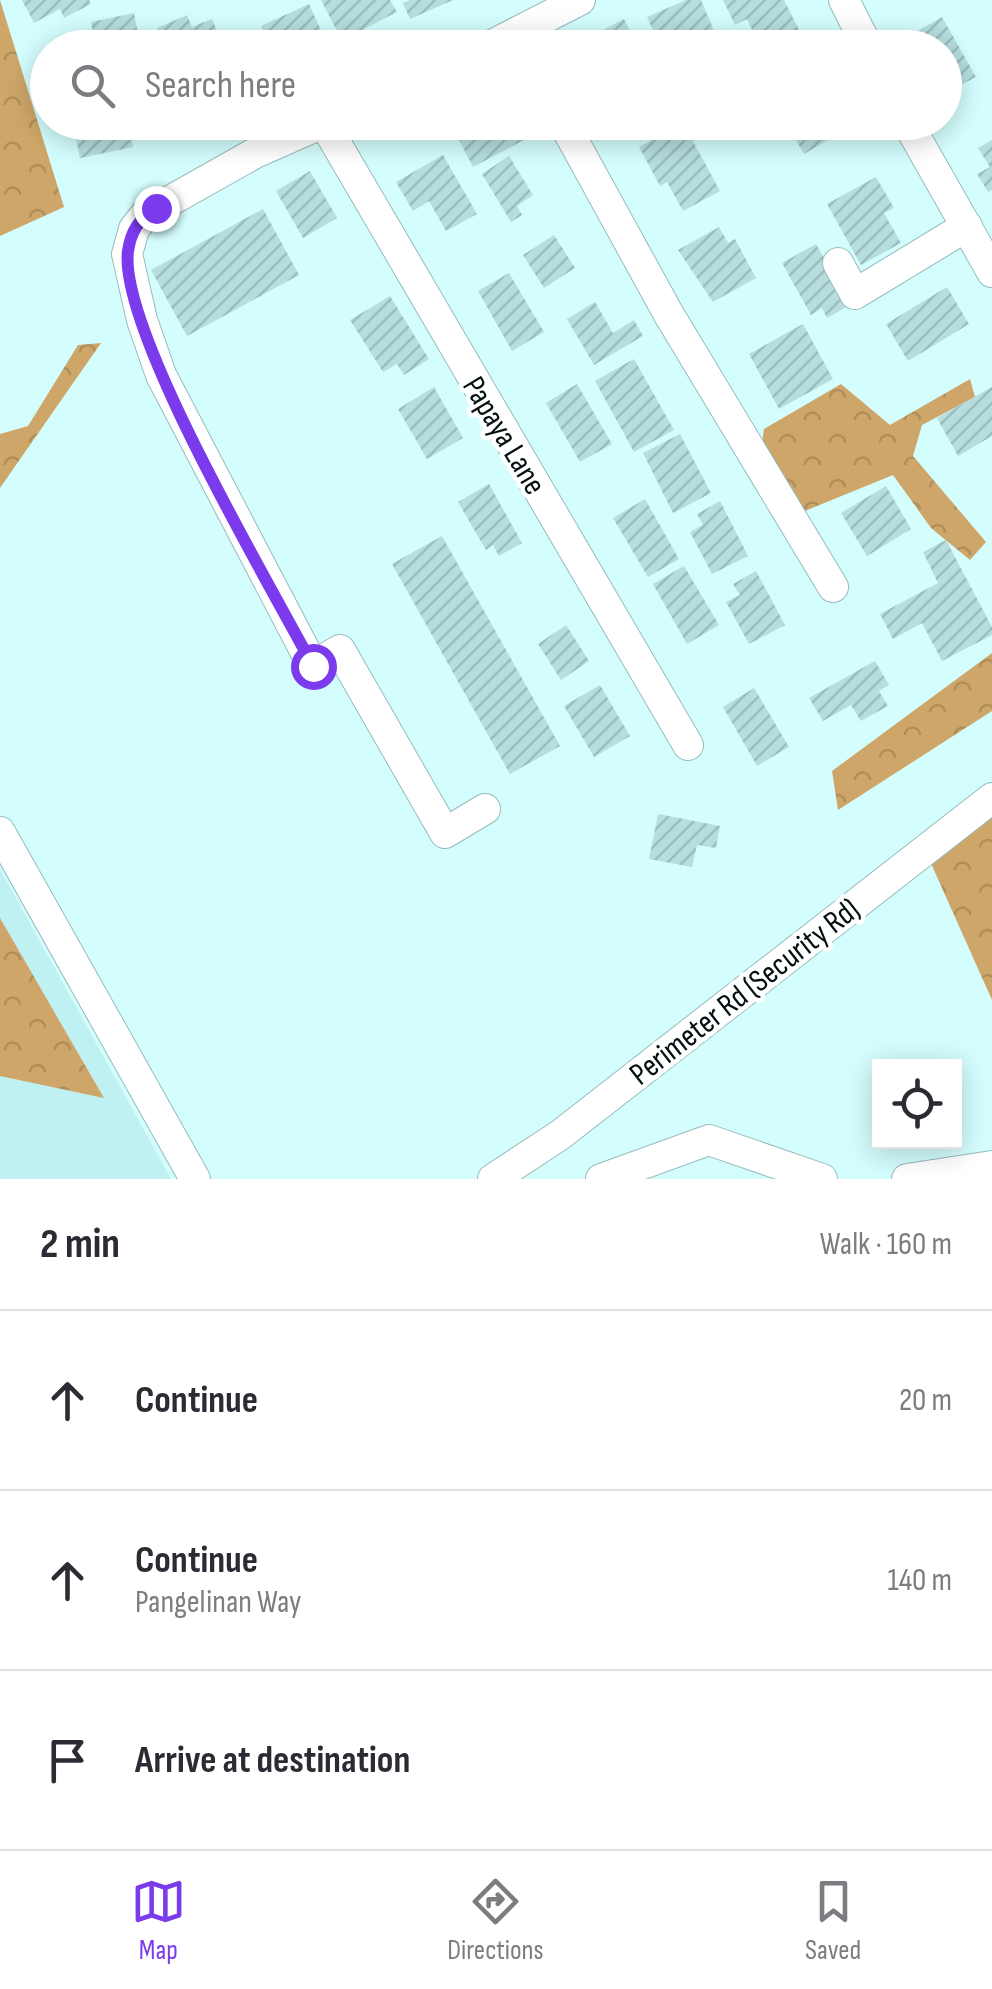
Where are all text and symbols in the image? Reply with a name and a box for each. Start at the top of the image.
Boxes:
search box [30,30,962,140]
icon: search [65,58,120,113]
text: Search here [145,63,296,108]
route end [134,186,180,232]
street label: Papaya Lane [453,370,554,502]
route start [291,644,337,690]
street label: Perimeter Rd (Security Rd) [622,890,868,1094]
map controls [872,1059,962,1149]
button: locate [872,1059,962,1149]
text: 2 min [40,1219,120,1270]
text: Walk · 160 m [820,1225,952,1264]
icon: ahead [40,1373,95,1428]
text: Continue [135,1378,258,1423]
text: 20 m [899,1381,952,1420]
text: Continue [135,1538,258,1583]
icon: ahead [40,1553,95,1608]
text: 140 m [888,1561,952,1600]
text: Pangelinan Way [135,1583,301,1622]
icon: arrive [40,1733,95,1788]
text: Arrive at destination [135,1738,410,1783]
tab: Map [131,1874,186,1967]
tab: Directions [447,1874,544,1967]
tab: Saved [805,1874,861,1967]

